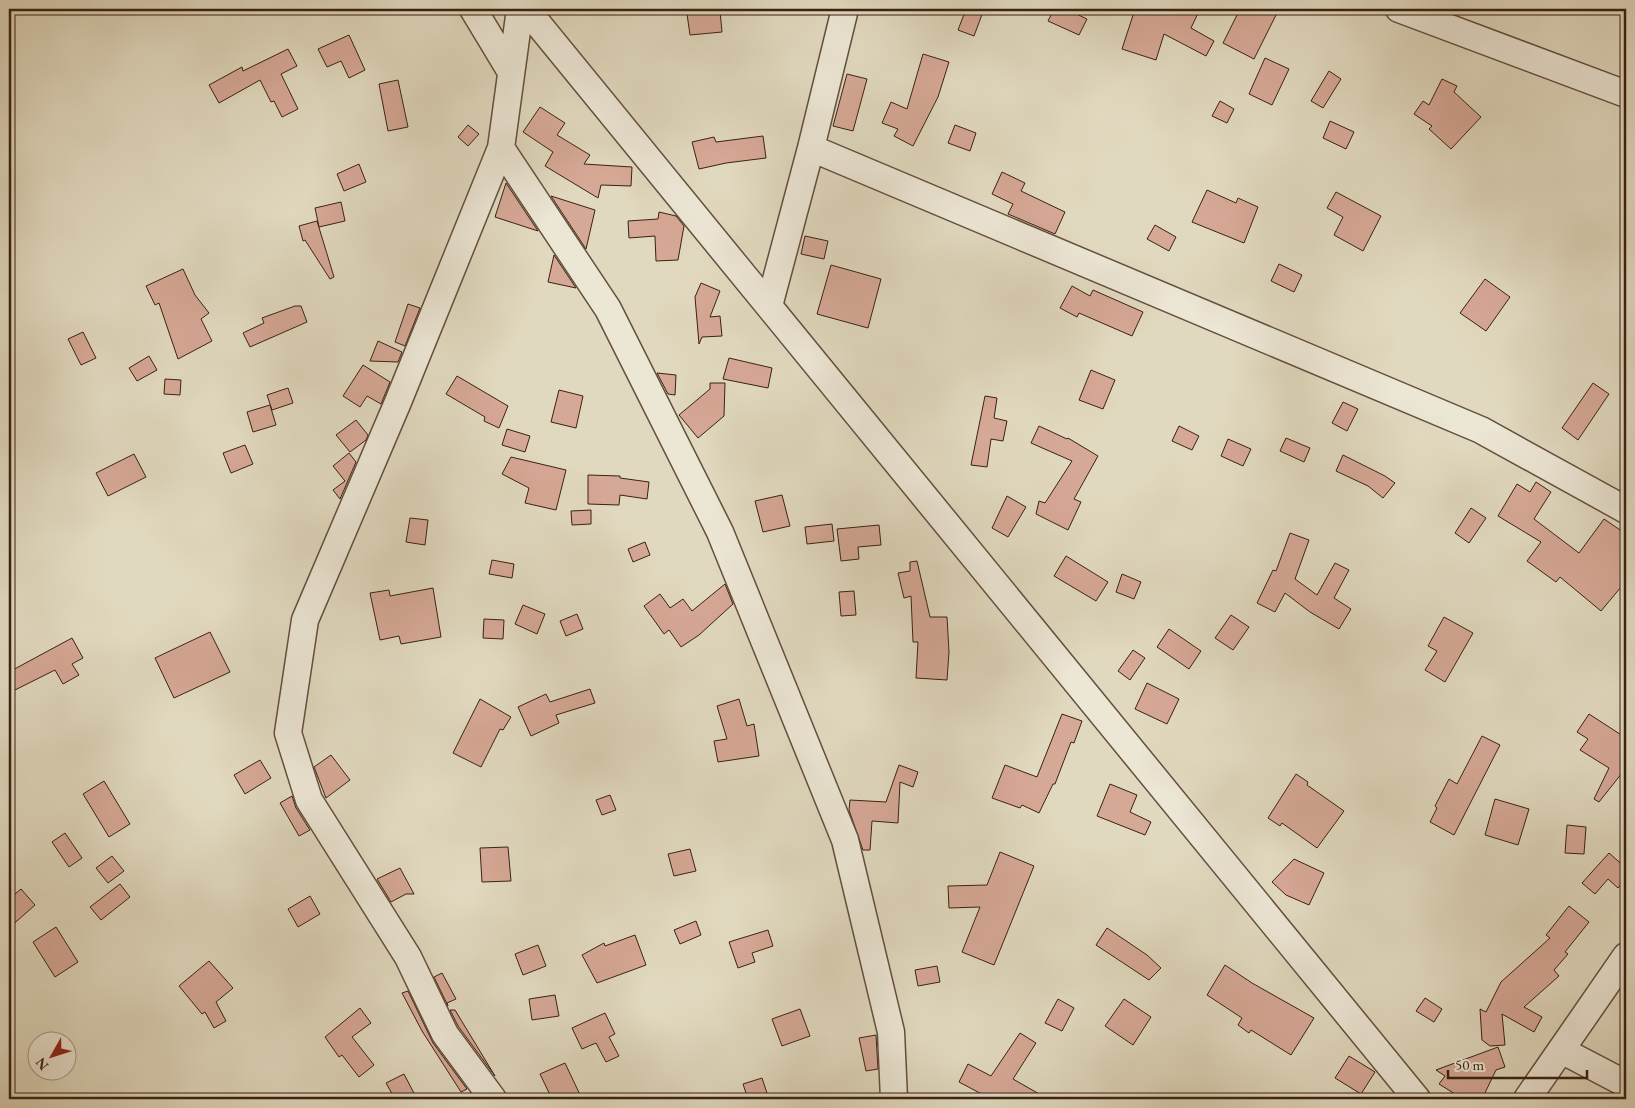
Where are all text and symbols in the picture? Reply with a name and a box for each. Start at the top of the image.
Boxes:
north arrow [28,1030,78,1080]
scale bar [1448,1048,1586,1080]
text: N [31,1054,52,1074]
text: 50 m [1455,1055,1484,1074]

